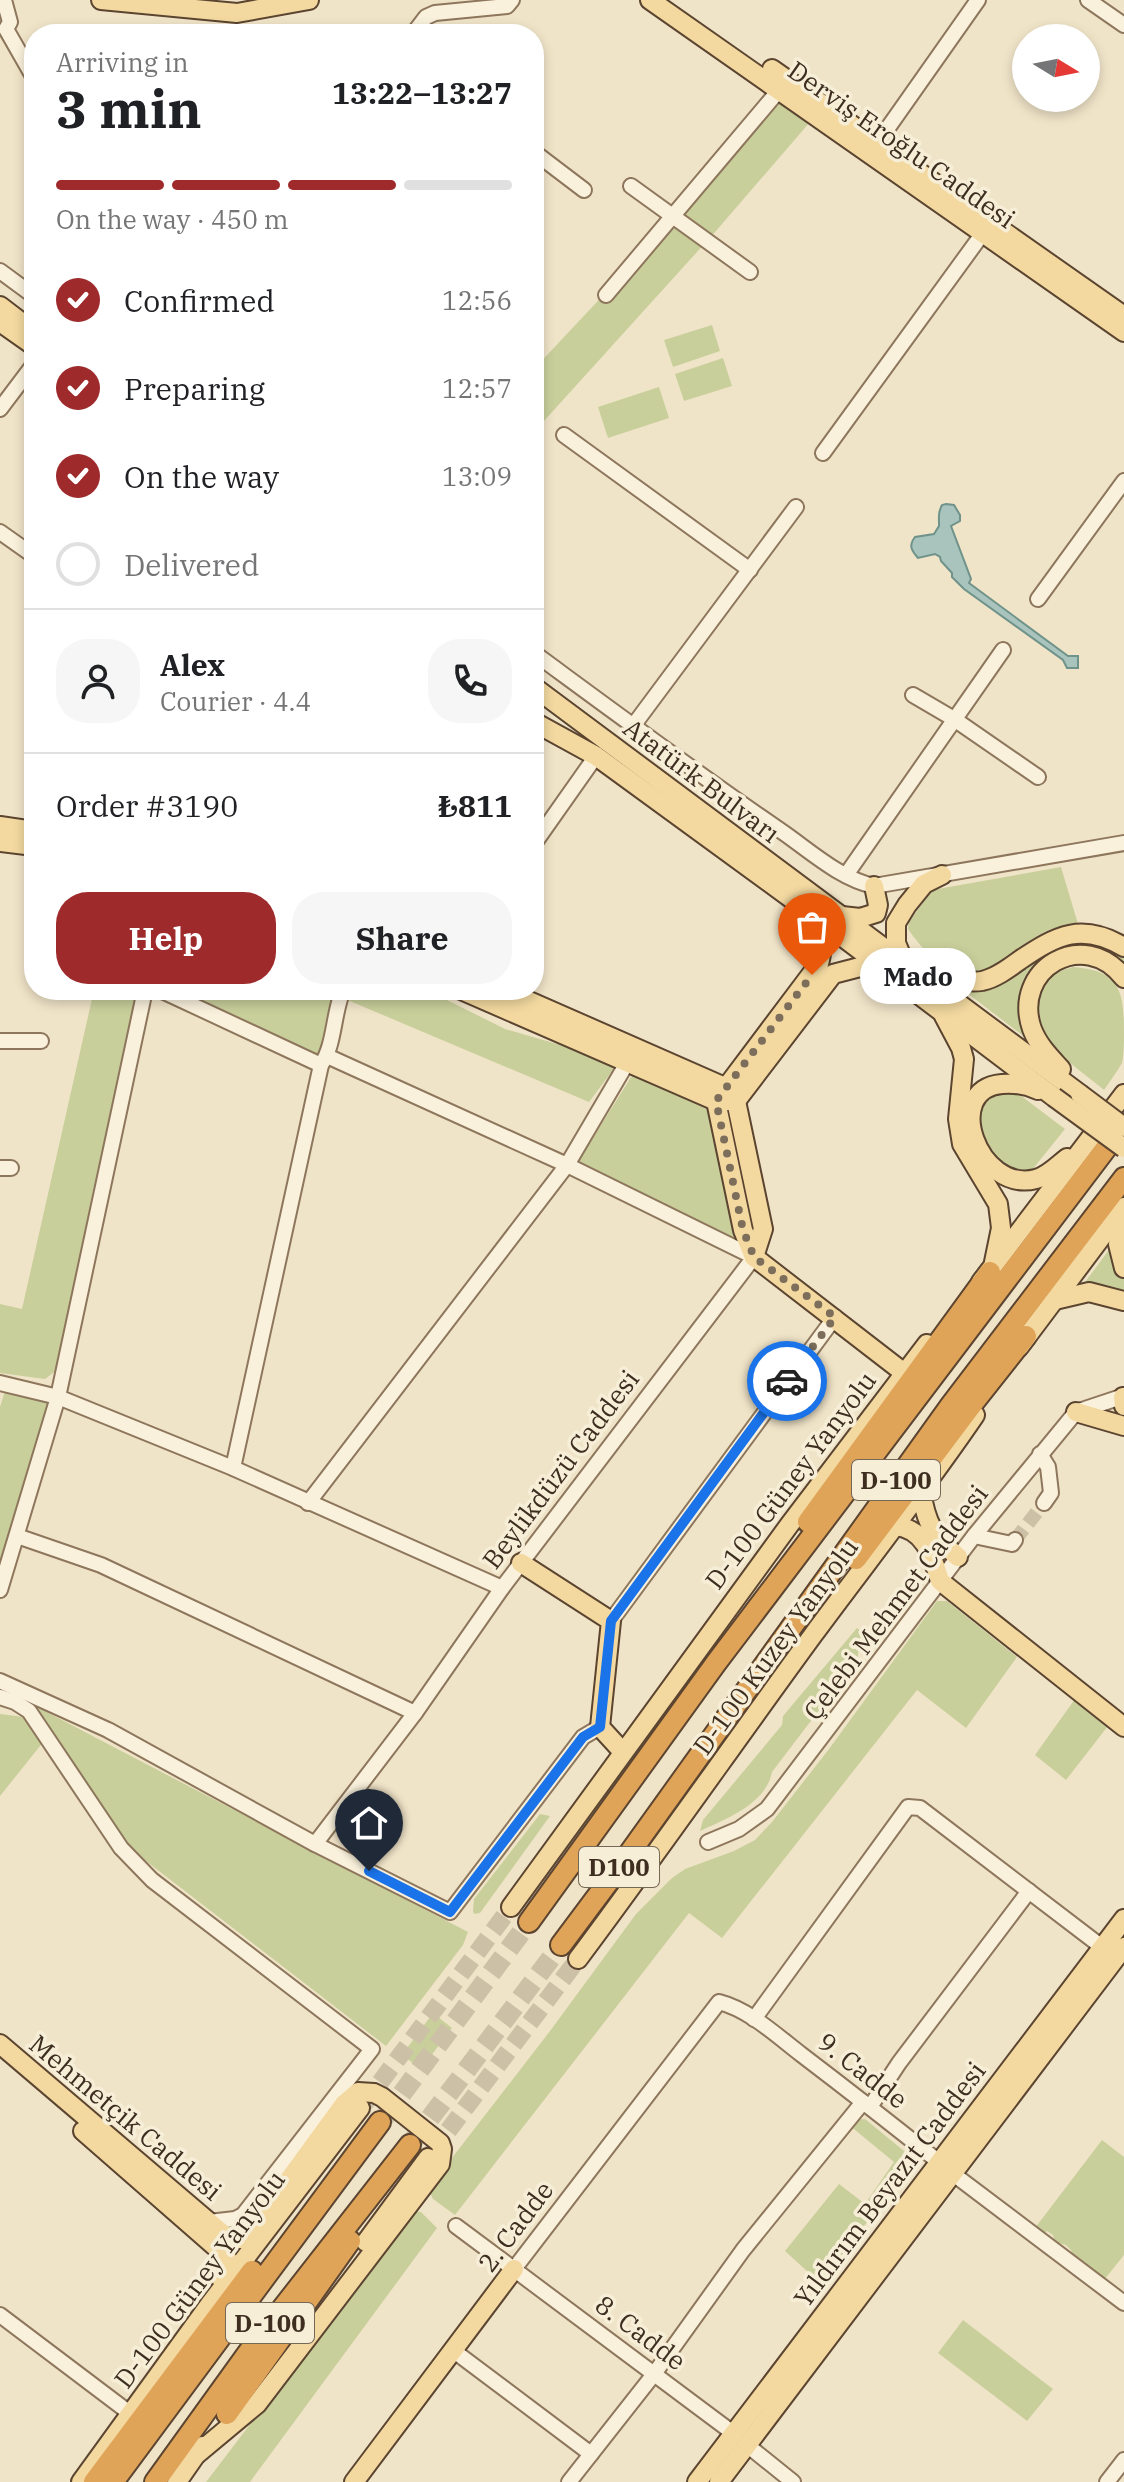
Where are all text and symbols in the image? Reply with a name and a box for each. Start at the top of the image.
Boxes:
north arrow [1012,24,1100,112]
map controls [1012,24,1100,112]
text: Arriving in [56,45,189,79]
street label: Derviş Eroğlu Caddesi [782,53,1022,235]
text: 13:22–13:27 [332,73,512,112]
text: 3 min [56,75,202,142]
text: On the way · 450 m [56,202,289,236]
icon: check [56,278,100,322]
text: Confirmed [124,281,275,320]
text: 12:56 [442,283,512,317]
icon: check [56,366,100,410]
text: Preparing [124,369,265,408]
text: 12:57 [442,371,512,405]
icon: check [56,454,100,498]
text: On the way [124,457,279,496]
text: 13:09 [442,459,512,493]
text: Delivered [124,545,259,584]
button: person [56,639,140,723]
button: phone [428,639,512,723]
text: Alex [160,645,225,684]
text: Courier · 4.4 [160,684,311,718]
street label: Atatürk Bulvarı [617,710,787,850]
text: Order #3190 [56,786,238,825]
text: ₺811 [438,786,512,825]
button: Help [56,892,276,984]
button: Share [292,892,512,984]
pin [778,893,846,975]
icon: bag [790,905,834,949]
callout: Mado [860,947,976,1003]
text: Mado [883,959,953,993]
courier [747,1341,827,1421]
icon: car [765,1359,809,1403]
street label: Beylikdüzü Caddesi [474,1363,646,1575]
street label: D-100 Güney Yanyolu [697,1364,883,1596]
road number: D-100 [852,1460,940,1500]
street label: Çelebi Mehmet Caddesi [795,1478,995,1726]
street label: D-100 Kuzey Yanyolu [685,1531,865,1761]
pin [335,1789,403,1871]
icon: home [347,1801,391,1845]
road number: D100 [579,1847,659,1887]
street label: 9. Cadde [811,2024,915,2116]
street label: Mehmetçik Caddesi [23,2027,229,2207]
street label: Yıldırım Beyazıt Caddesi [786,2055,992,2313]
street label: D-100 Güney Yanyolu [107,2164,291,2394]
street label: 2. Cadde [470,2174,560,2278]
street label: 8. Cadde [589,2287,693,2377]
road number: D-100 [226,2303,314,2343]

